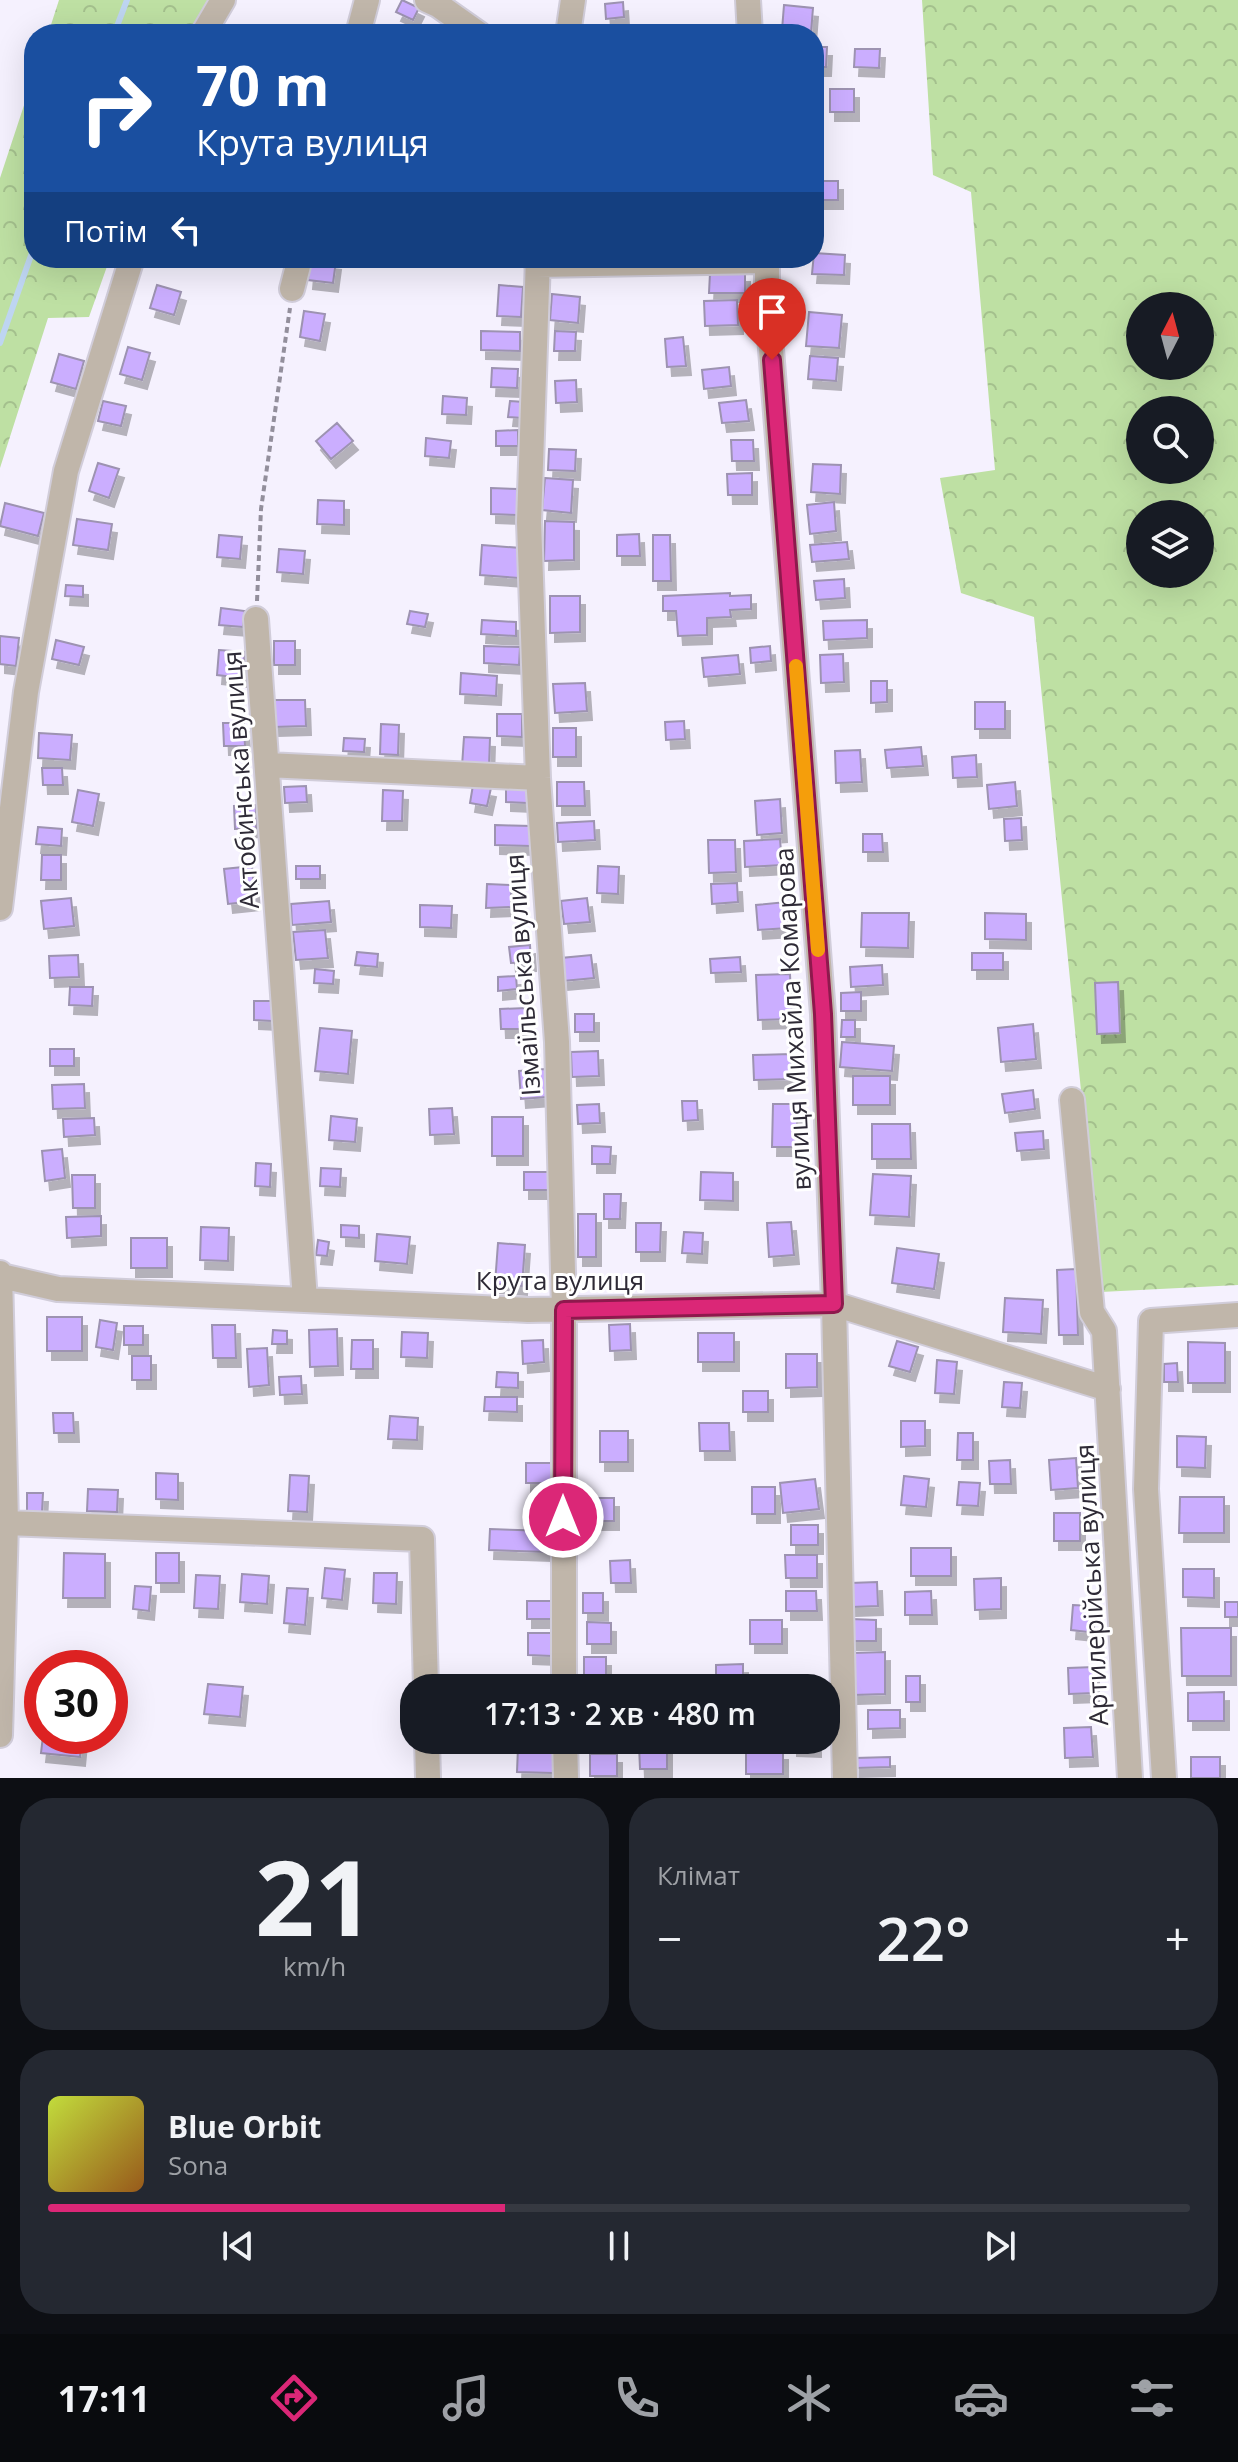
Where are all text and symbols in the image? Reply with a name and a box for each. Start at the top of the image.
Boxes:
text: 70 m [196,46,330,122]
icon: right [64,56,168,160]
text: Крута вулиця [196,118,429,167]
icon: left [164,208,208,252]
text: Потім [64,210,148,251]
pin [738,278,806,360]
icon: arrive [750,290,794,334]
north arrow [1126,292,1214,380]
map controls [1126,292,1214,588]
button: search [1126,396,1214,484]
button: layers [1126,500,1214,588]
street label: Актобинська вулиця [213,650,267,910]
street label: вулиця Михайла Комарова [765,847,819,1191]
street label: Ізмаїльська вулиця [496,853,548,1097]
street label: Крута вулиця [476,1262,644,1298]
street label: Артилерійська вулиця [1066,1443,1116,1727]
position arrow [521,1475,605,1559]
speed limit sign: 30 [24,1650,128,1754]
text: 17:13 · 2 хв · 480 m [484,1693,756,1734]
text: 21 [255,1825,374,1966]
text: Клімат [657,1857,740,1893]
text: 22° [876,1897,971,1979]
text: − [657,1908,682,1968]
text: + [1165,1908,1190,1968]
text: km/h [283,1948,346,1984]
text: Blue Orbit [168,2106,321,2147]
text: Sona [168,2147,228,2183]
icon: previous [216,2224,260,2268]
icon: pause [597,2224,641,2268]
icon: next [978,2224,1022,2268]
icon: directions [266,2370,322,2426]
icon: music [438,2370,494,2426]
icon: phone [609,2370,665,2426]
icon: climate [781,2370,837,2426]
icon: car [953,2370,1009,2426]
icon: filters [1124,2370,1180,2426]
text: 17:11 [58,2374,150,2423]

